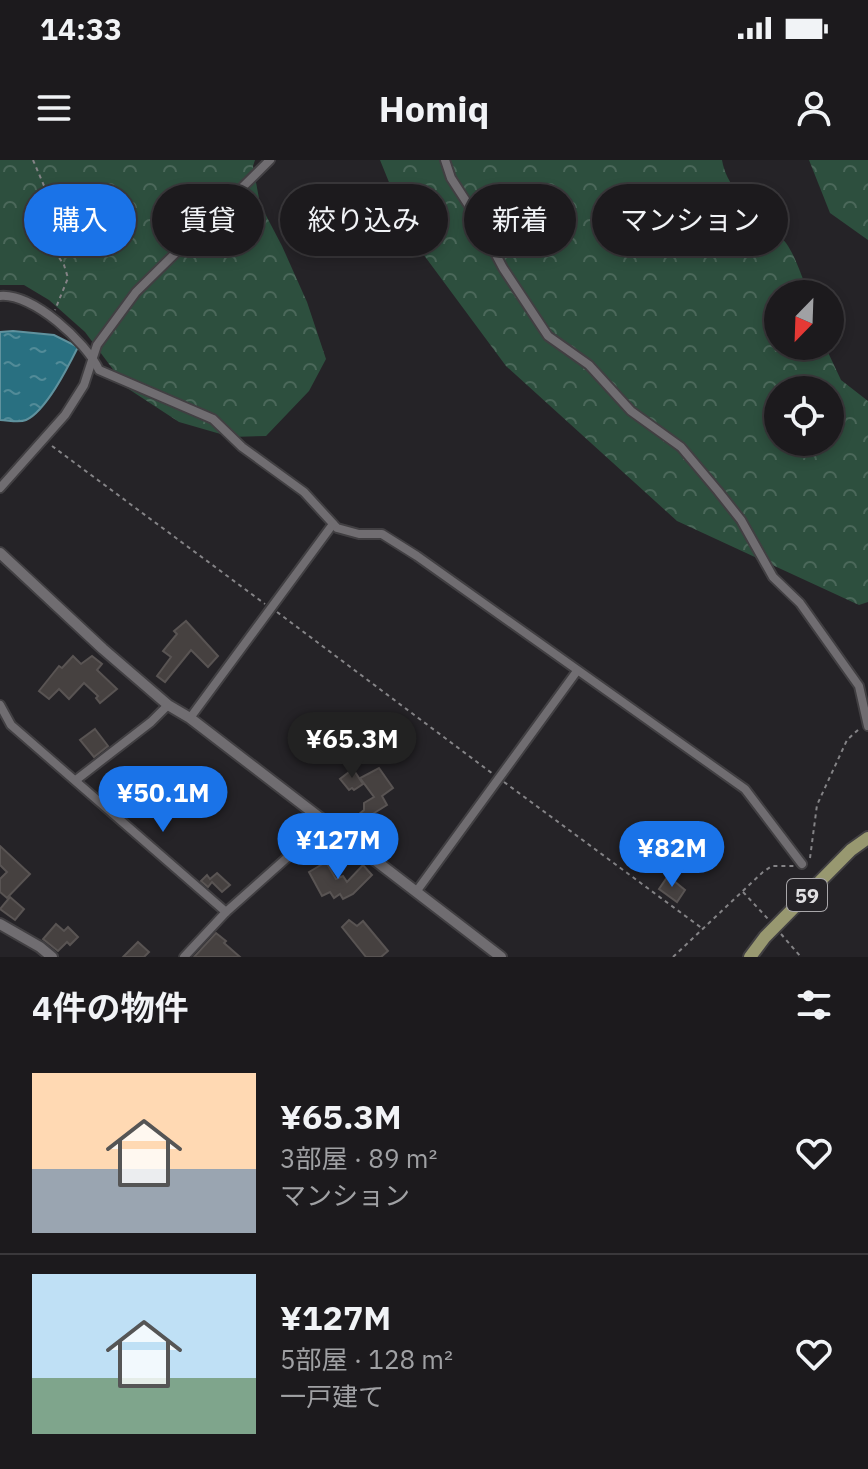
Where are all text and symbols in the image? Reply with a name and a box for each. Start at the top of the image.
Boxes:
text: 14:33 [40,9,122,48]
text: Homiq [379,85,489,132]
icon: menu [32,86,76,130]
icon: person [792,86,836,130]
chip: 購入 [24,184,136,256]
chip: 賃貸 [152,184,264,256]
chip: 絞り込み [280,184,448,256]
chip: 新着 [464,184,576,256]
chip: マンション [592,184,788,256]
north arrow [764,280,844,360]
map controls [764,280,844,456]
button: locate [764,376,844,456]
pin: ¥65.3M [287,712,417,780]
text: ¥65.3M [305,721,399,755]
pin: ¥50.1M [98,766,228,834]
text: ¥50.1M [116,775,210,809]
pin: ¥127M [282,813,394,881]
pin: ¥82M [625,821,719,889]
text: ¥127M [296,822,381,856]
text: ¥82M [637,830,707,864]
road number: 59 [787,879,827,911]
icon: filters [792,983,836,1027]
text: 4件の物件 [32,985,188,1029]
text: ¥65.3M [280,1094,402,1138]
icon: home [96,1105,192,1201]
icon: heart [792,1131,836,1175]
text: 3部屋 · 89 m² [280,1141,437,1175]
text: マンション [280,1178,410,1212]
text: ¥127M [280,1295,391,1339]
icon: home [96,1306,192,1402]
icon: heart [792,1332,836,1376]
text: 5部屋 · 128 m² [280,1342,453,1376]
text: 一戸建て [280,1379,384,1413]

